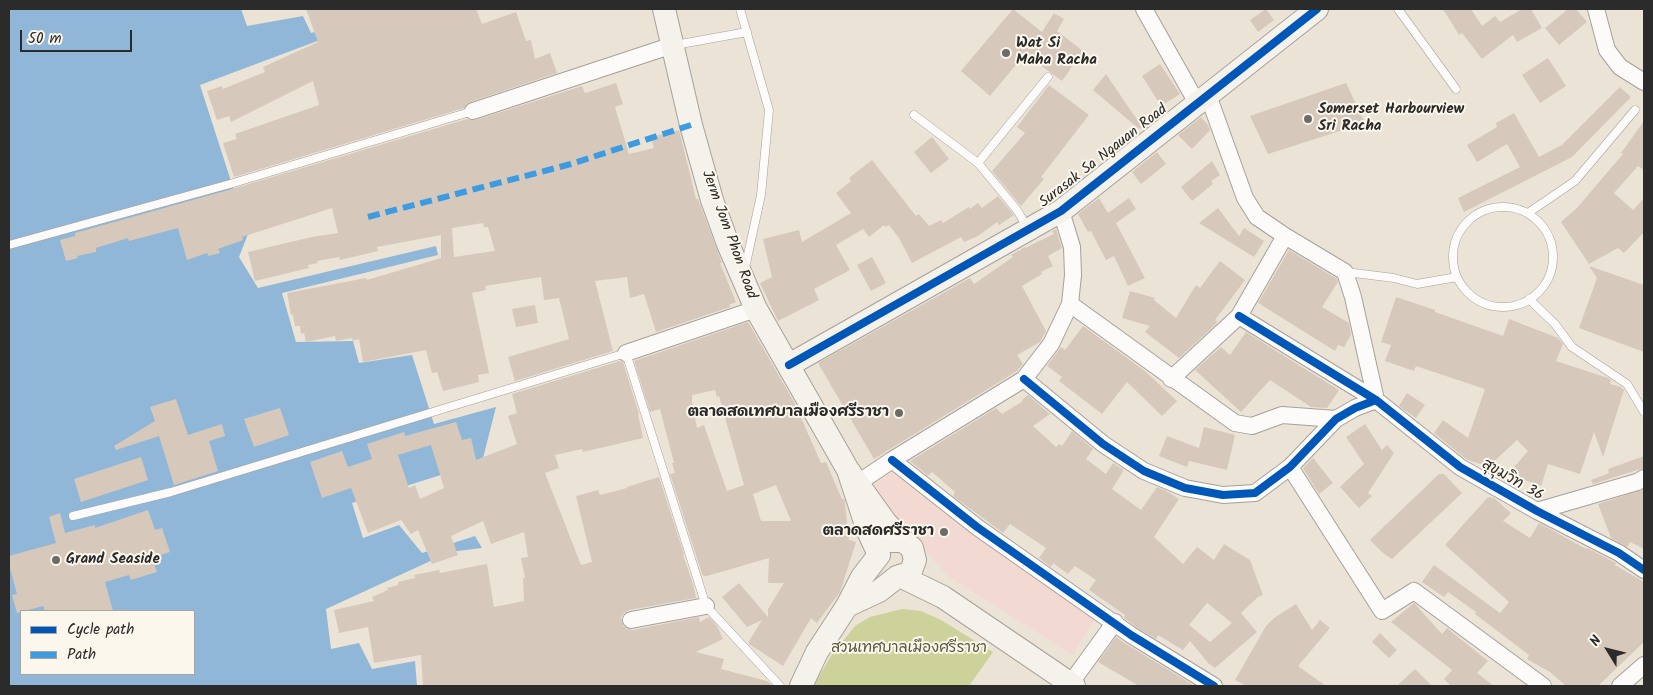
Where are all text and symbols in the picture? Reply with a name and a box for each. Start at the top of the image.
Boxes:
scale bar [22,20,135,52]
text: 50 m [28,27,62,51]
place label: Wat Si Maha Racha [1016,35,1097,70]
marker: Wat Si Maha Racha [1000,47,1012,59]
street label: Surasak Sa Ngauan Road [1036,101,1172,213]
place label: Somerset Harbourview Sri Racha [1318,101,1464,136]
marker: Somerset Harbourview Sri Racha [1302,113,1314,125]
street label: Jerm Jom Phon Road [696,168,760,302]
place label: ตลาดสดเทศบาลเมืองศรีราชา [687,404,889,422]
marker: ตลาดสดเทศบาลเมืองศรีราชา [893,407,905,419]
street label: สุขุมวิท 36 [1478,456,1546,506]
place label: ตลาดสดศรีราชา [822,523,934,541]
marker: ตลาดสดศรีราชา [938,526,950,538]
place label: Grand Seaside [66,551,160,569]
marker: Grand Seaside [50,554,62,566]
legend [20,610,195,675]
text: Cycle path [67,618,134,642]
north arrow [1583,625,1633,675]
text: N [1584,631,1607,651]
park label: สวนเทศบาลเมืองศรีราชา [831,640,987,658]
text: Path [67,643,96,667]

